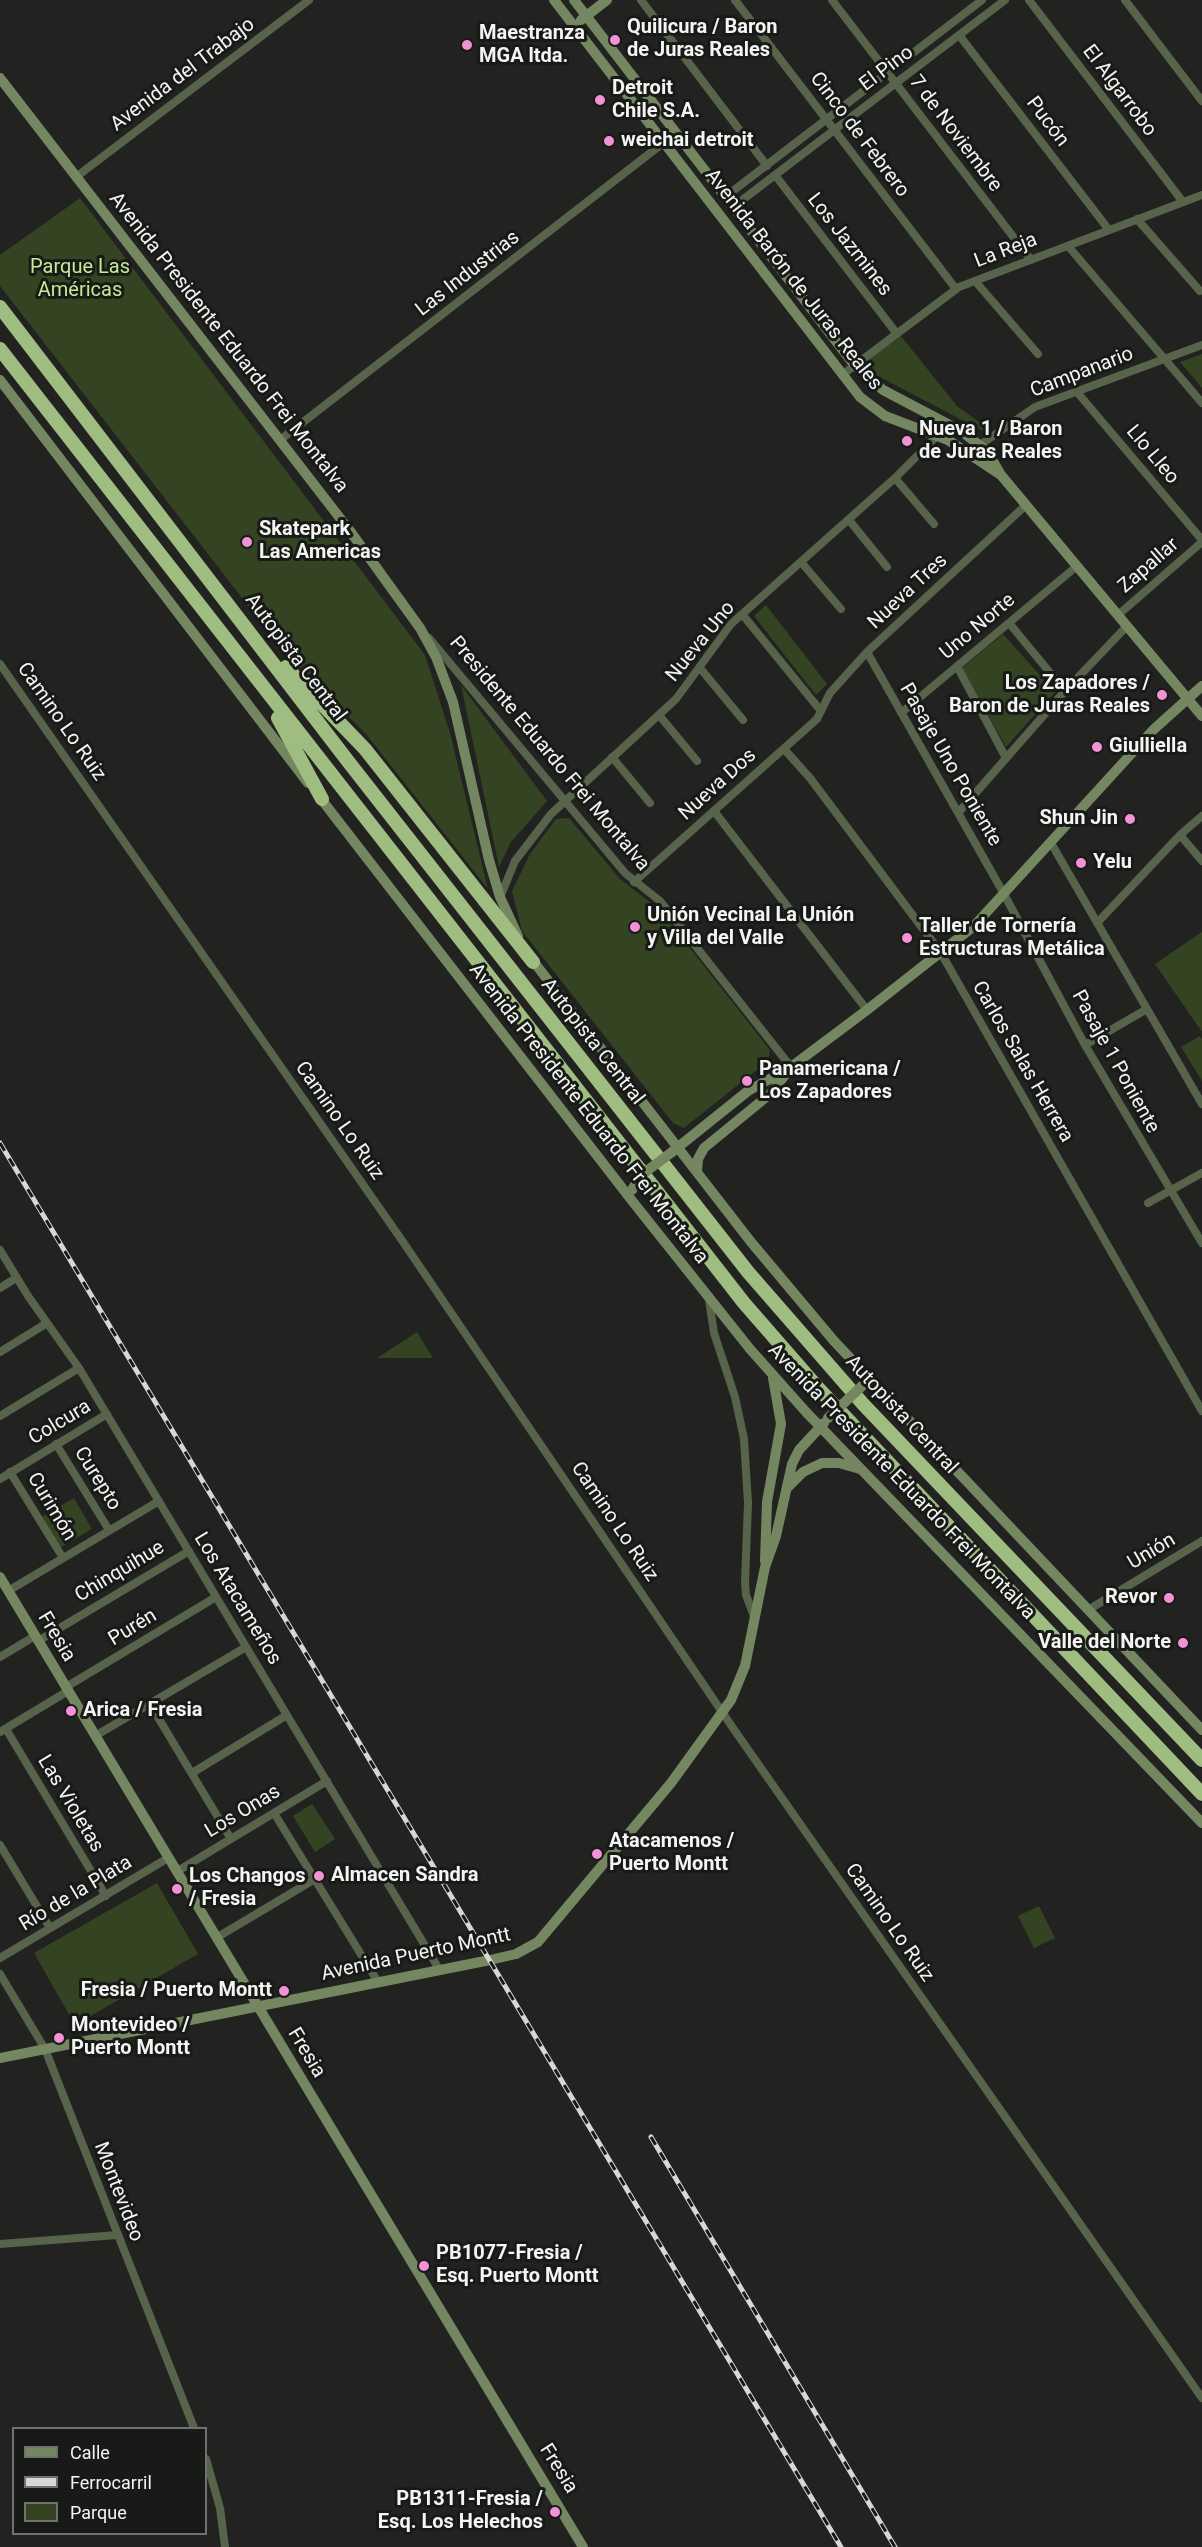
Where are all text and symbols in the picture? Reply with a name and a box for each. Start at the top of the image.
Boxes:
street label: Avenida del Trabajo [106,13,260,137]
place label: Quilicura / Baron de Juras Reales [627,16,778,63]
place label: Maestranza MGA ltda. [479,22,585,69]
marker: Quilicura / Baron de Juras Reales [608,33,622,47]
marker: Maestranza MGA ltda. [460,38,474,52]
street label: El Algarrobo [1077,40,1161,142]
street label: El Pino [855,41,919,97]
street label: Cinco de Febrero [804,68,914,202]
street label: 7 de Noviembre [903,71,1007,197]
place label: Detroit Chile S.A. [612,77,700,124]
street label: Pucón [1020,92,1074,152]
marker: Detroit Chile S.A. [593,93,607,107]
place label: weichai detroit [621,129,754,153]
marker: weichai detroit [602,134,616,148]
street label: Avenida Barón de Juras Reales [699,165,887,395]
street label: Avenida Presidente Eduardo Frei Montalva [103,188,353,498]
street label: Los Jazmines [801,189,897,301]
street label: Las Industrias [411,226,525,322]
street label: La Reja [971,228,1041,274]
park label: Parque Las Américas [30,256,130,303]
street label: Campanario [1027,342,1137,404]
place label: Nueva 1 / Baron de Juras Reales [919,418,1062,465]
street label: Llo Lleo [1120,421,1184,489]
marker: Nueva 1 / Baron de Juras Reales [900,434,914,448]
place label: Skatepark Las Americas [259,518,381,565]
street label: Zapallar [1114,533,1184,599]
marker: Skatepark Las Americas [240,535,254,549]
street label: Nueva Tres [863,549,953,635]
street label: Autopista Central [239,589,351,727]
street label: Uno Norte [936,589,1020,665]
street label: Nueva Uno [661,597,741,687]
street label: Presidente Eduardo Frei Montalva [444,632,654,876]
street label: Camino Lo Ruiz [11,658,111,786]
place label: Los Zapadores / Baron de Juras Reales [949,672,1150,719]
street label: Pasaje Uno Poniente [894,679,1006,851]
marker: Los Zapadores / Baron de Juras Reales [1155,688,1169,702]
place label: Giulliella [1109,735,1187,759]
marker: Giulliella [1090,740,1104,754]
street label: Nueva Dos [674,744,762,826]
place label: Shun Jin [1039,807,1118,831]
marker: Shun Jin [1123,812,1137,826]
place label: Yelu [1093,851,1132,875]
marker: Yelu [1074,856,1088,870]
place label: Unión Vecinal La Unión y Villa del Valle [647,904,854,951]
place label: Taller de Tornería Estructuras Metálica [919,915,1105,962]
marker: Unión Vecinal La Unión y Villa del Valle [628,920,642,934]
marker: Taller de Tornería Estructuras Metálica [900,931,914,945]
street label: Avenida Presidente Eduardo Frei Montalva [463,959,713,1269]
street label: Autopista Central [535,974,649,1110]
street label: Carlos Salas Herrera [966,977,1078,1147]
street label: Pasaje 1 Poniente [1066,986,1164,1138]
street label: Camino Lo Ruiz [289,1057,389,1185]
place label: Panamericana / Los Zapadores [759,1058,901,1105]
marker: Panamericana / Los Zapadores [740,1074,754,1088]
street label: Avenida Presidente Eduardo Frei Montalva [762,1339,1040,1625]
street label: Autopista Central [840,1351,962,1479]
street label: Colcura [25,1395,95,1451]
street label: Curepto [68,1443,126,1515]
street label: Camino Lo Ruiz [565,1458,663,1586]
street label: Curimón [21,1468,81,1546]
street label: Unión [1124,1528,1180,1576]
street label: Los Atacameños [188,1529,286,1669]
street label: Chinquihue [71,1536,169,1608]
place label: Revor [1105,1586,1157,1610]
marker: Revor [1162,1591,1176,1605]
street label: Purén [105,1604,161,1652]
street label: Fresia [32,1608,80,1666]
place label: Valle del Norte [1038,1631,1171,1655]
marker: Valle del Norte [1176,1636,1190,1650]
place label: Arica / Fresia [83,1699,202,1723]
marker: Arica / Fresia [64,1704,78,1718]
street label: Las Violetas [32,1751,108,1857]
street label: Los Onas [201,1780,285,1844]
place label: Atacamenos / Puerto Montt [609,1830,734,1877]
marker: Atacamenos / Puerto Montt [590,1847,604,1861]
street label: Río de la Plata [15,1851,137,1937]
street label: Camino Lo Ruiz [839,1859,939,1987]
place label: Almacen Sandra [331,1864,478,1888]
place label: Los Changos / Fresia [189,1865,306,1912]
marker: Almacen Sandra [312,1869,326,1883]
marker: Los Changos / Fresia [170,1882,184,1896]
street label: Avenida Puerto Montt [319,1923,513,1987]
place label: Fresia / Puerto Montt [81,1979,272,2003]
marker: Fresia / Puerto Montt [277,1984,291,1998]
place label: Montevideo / Puerto Montt [71,2014,190,2061]
street label: Fresia [282,2024,330,2082]
marker: Montevideo / Puerto Montt [52,2031,66,2045]
street label: Montevideo [88,2139,148,2245]
place label: PB1077-Fresia / Esq. Puerto Montt [436,2242,599,2289]
marker: PB1077-Fresia / Esq. Puerto Montt [417,2259,431,2273]
legend [12,2427,207,2535]
street label: Fresia [533,2440,583,2498]
text: Calle [70,2442,110,2463]
text: Ferrocarril [70,2472,152,2493]
place label: PB1311-Fresia / Esq. Los Helechos [378,2488,543,2535]
text: Parque [70,2502,127,2523]
marker: PB1311-Fresia / Esq. Los Helechos [548,2505,562,2519]

